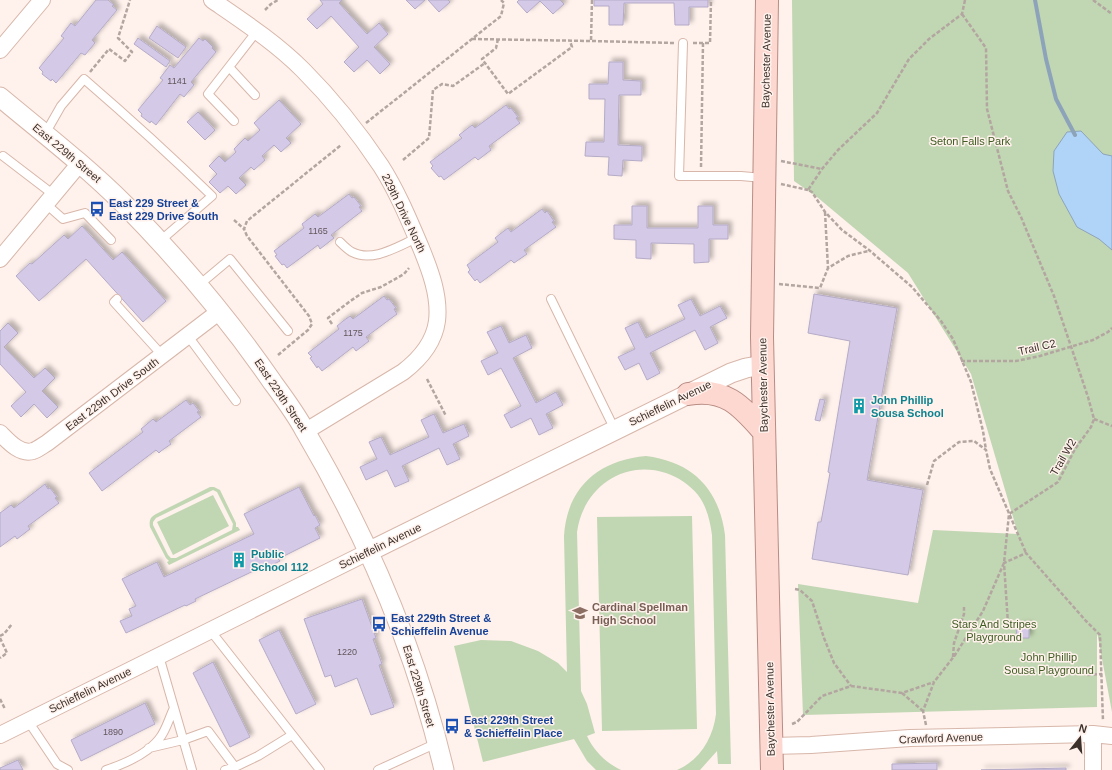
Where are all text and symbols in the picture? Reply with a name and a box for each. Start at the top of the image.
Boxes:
street label: Baychester Avenue [759,14,773,108]
house number: 1141 [167,76,187,86]
street label: East 229th Street [31,121,103,185]
park label: Seton Falls Park [930,135,1011,147]
street label: 229th Drive North [380,172,428,254]
place label: East 229 Street & East 229 Drive South [109,197,219,222]
bus stop icon: East 229 Street & East 229 Drive South [88,200,106,218]
house number: 1165 [308,226,328,236]
house number: 1175 [343,328,363,338]
street label: Trail C2 [1017,337,1057,357]
street label: Baychester Avenue [756,338,770,432]
street label: East 229th Drive South [63,355,161,433]
street label: East 229th Street [252,356,310,434]
street label: Schieffelin Avenue [627,378,713,428]
place label: John Phillip Sousa School [871,394,944,419]
building icon: John Phillip Sousa School [850,397,868,415]
street label: Trail W2 [1048,436,1078,478]
street label: Schieffelin Avenue [337,521,423,571]
place label: Public School 112 [251,548,308,573]
building icon: Public School 112 [230,551,248,569]
place label: Cardinal Spellman High School [592,601,688,626]
school or university icon: Cardinal Spellman High School [571,604,589,622]
place label: East 229th Street & Schieffelin Avenue [391,612,491,637]
bus stop icon: East 229th Street & Schieffelin Avenue [370,615,388,633]
park label: Stars And Stripes Playground [952,618,1037,643]
street label: East 229th Street [401,644,437,728]
house number: 1220 [337,647,357,657]
park label: John Phillip Sousa Playground [1004,651,1094,676]
street label: Baychester Avenue [763,662,777,756]
street label: Schieffelin Avenue [47,665,133,715]
place label: East 229th Street & Schieffelin Place [464,714,562,739]
bus stop icon: East 229th Street & Schieffelin Place [443,717,461,735]
north arrow [1060,718,1100,758]
text: N [1077,722,1089,735]
house number: 1890 [103,727,123,737]
street label: Crawford Avenue [899,731,983,745]

